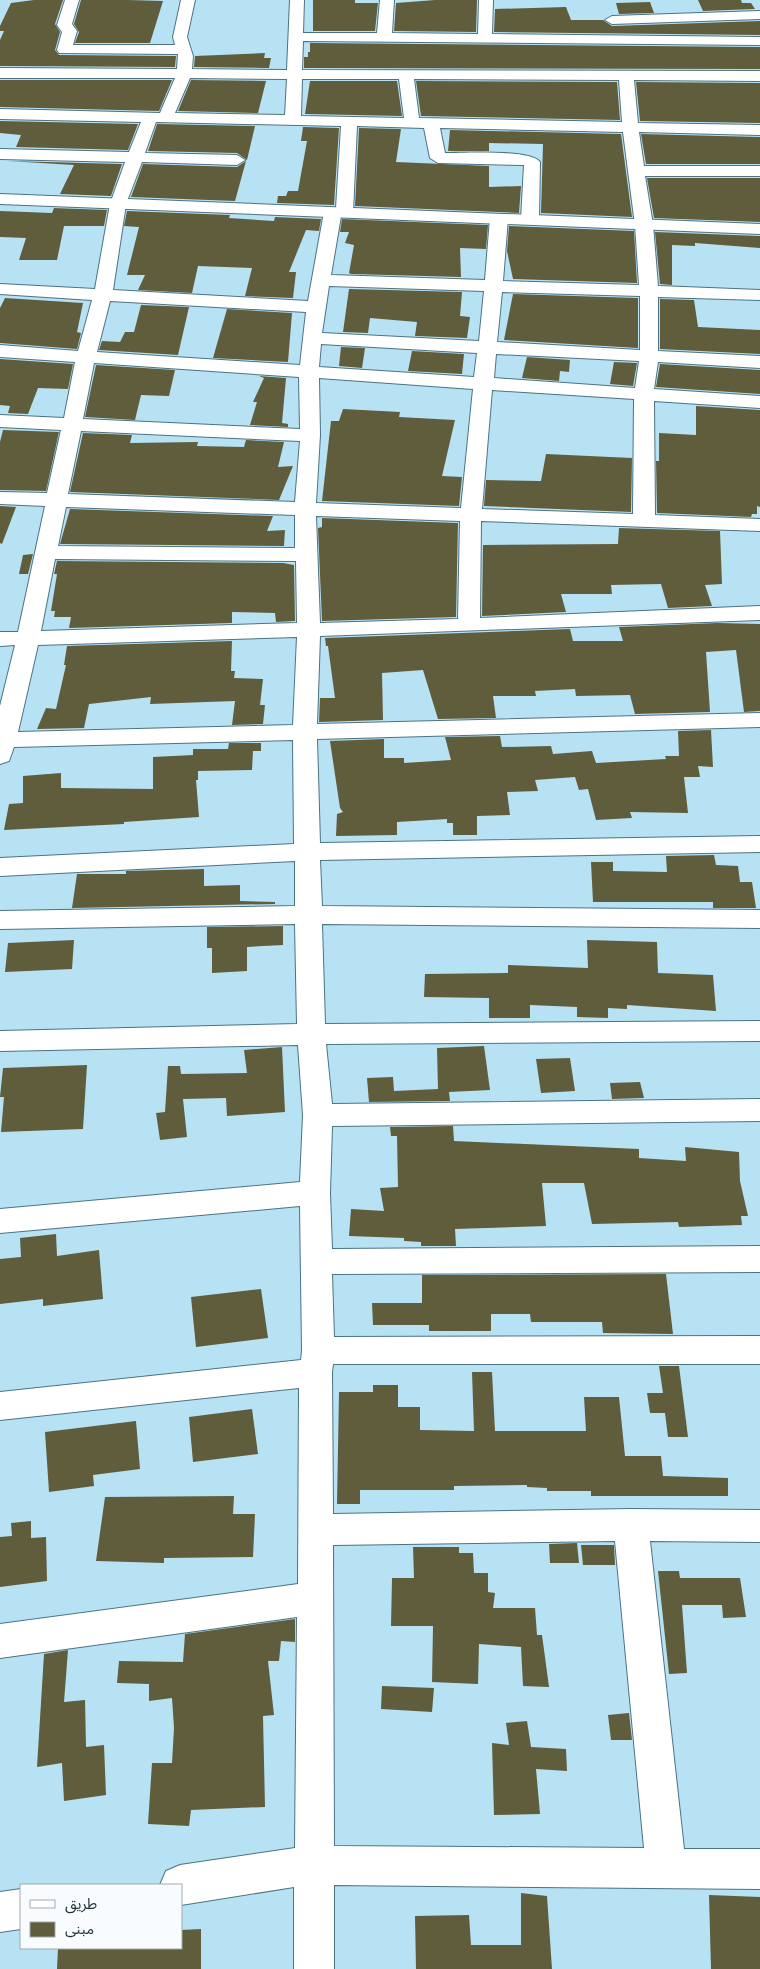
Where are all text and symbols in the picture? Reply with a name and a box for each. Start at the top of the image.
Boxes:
legend [20,1884,182,1949]
text: طريق [65,1895,97,1914]
text: مبنى [65,1920,94,1938]

